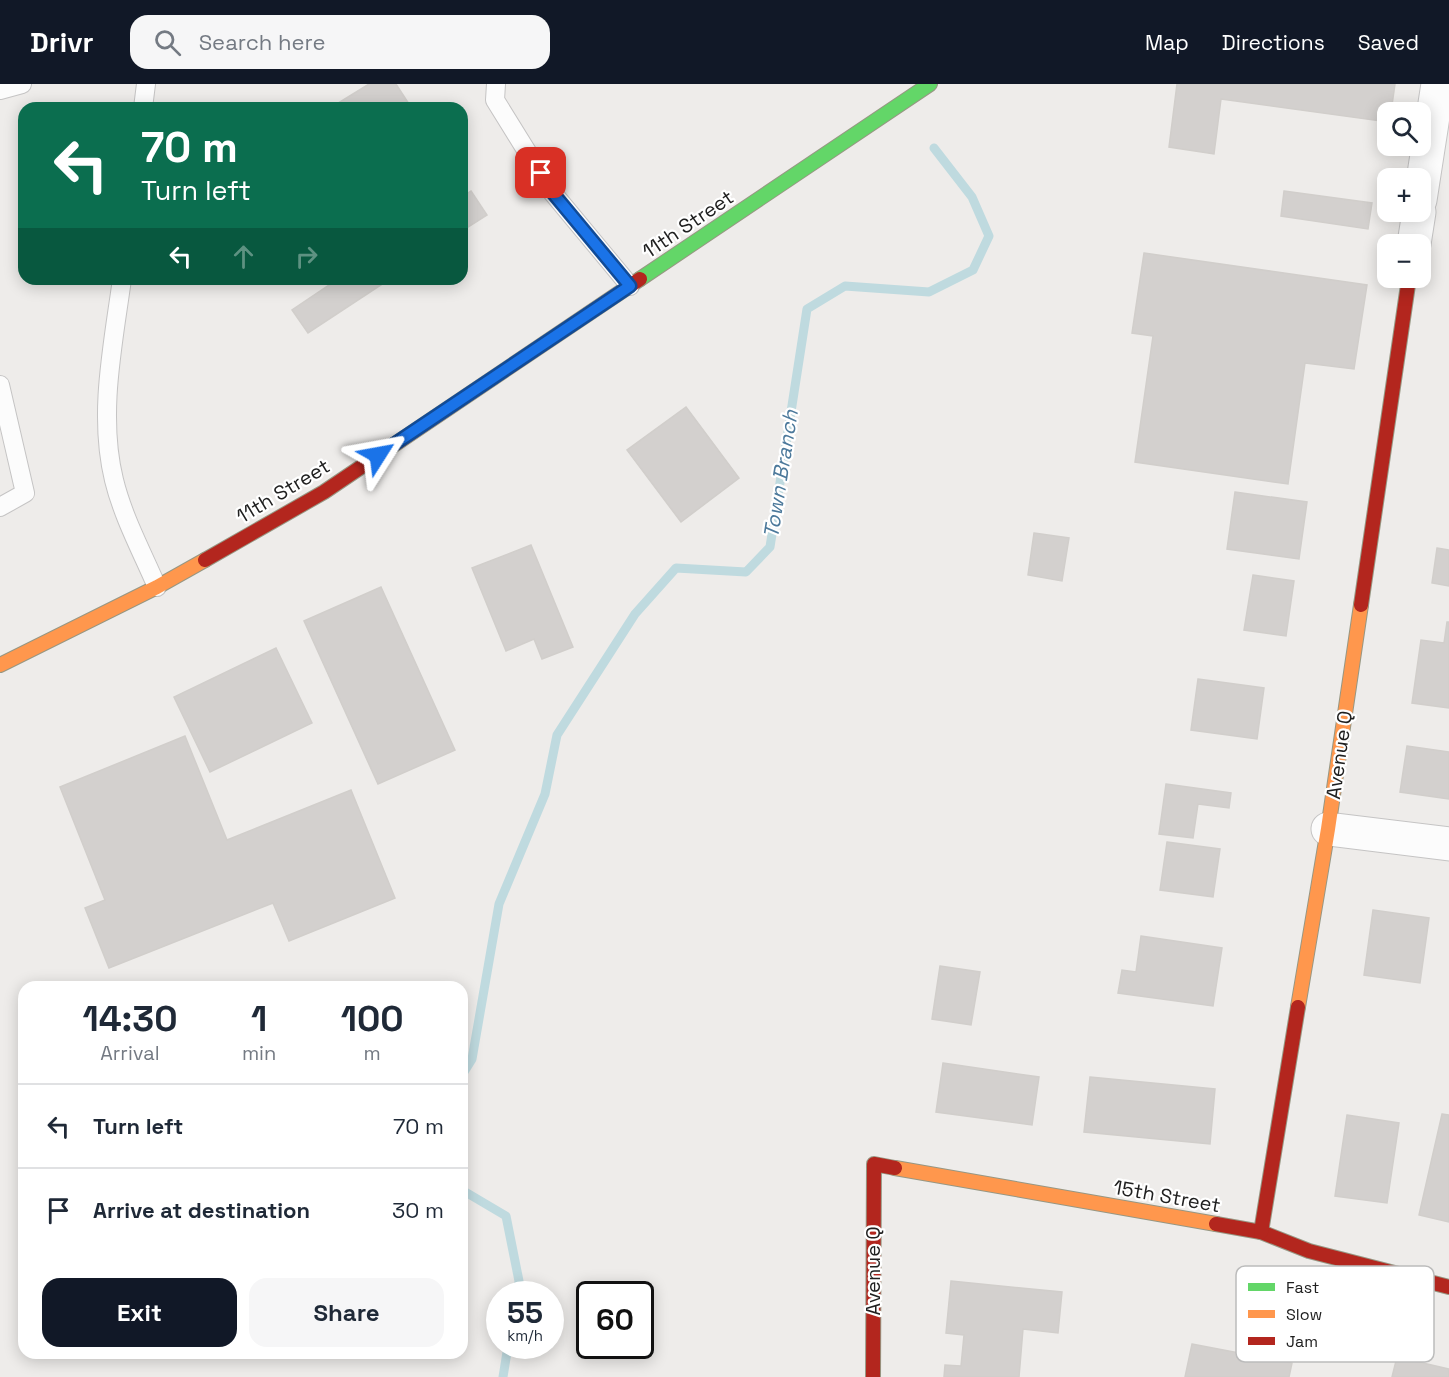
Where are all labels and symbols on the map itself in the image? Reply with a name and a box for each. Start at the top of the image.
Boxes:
pin [515,147,566,198]
street label: 11th Street [637,184,739,264]
water label: Town Branch [757,407,804,540]
position arrow [346,423,410,487]
street label: 11th Street [232,453,334,529]
street label: Avenue Q [1320,709,1358,801]
street label: 15th Street [1112,1174,1222,1218]
street label: Avenue Q [860,1226,886,1316]
legend [1236,1266,1434,1362]
text: Fast [1286,1277,1319,1298]
speed limit sign: 60 [576,1281,654,1359]
text: Slow [1286,1304,1322,1325]
text: Jam [1286,1331,1318,1352]

